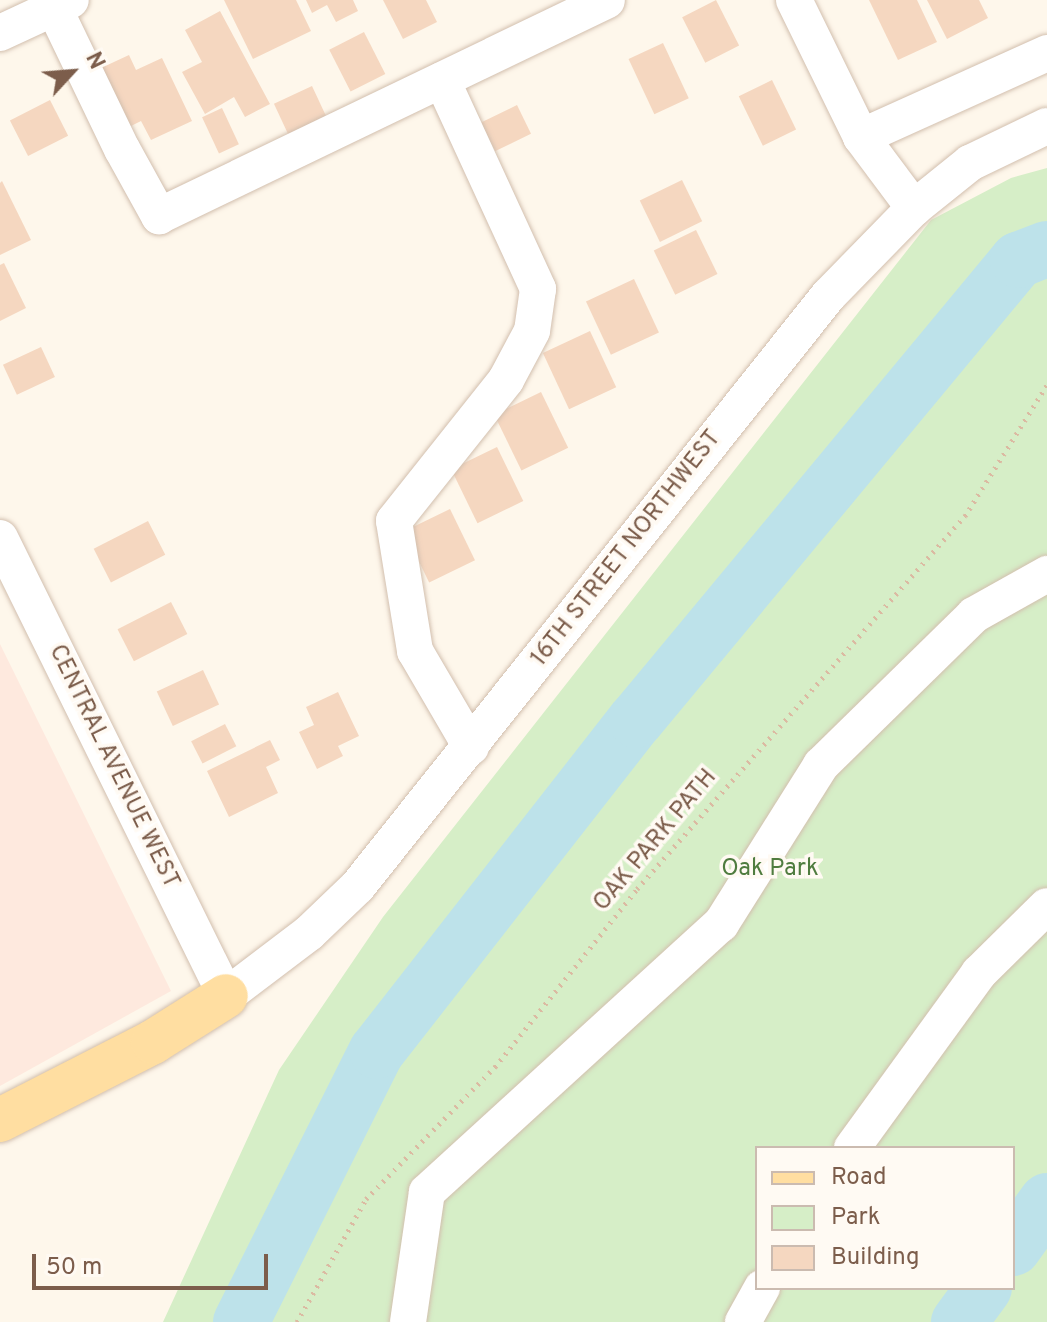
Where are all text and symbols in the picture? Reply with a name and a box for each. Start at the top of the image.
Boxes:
north arrow [32,32,112,112]
text: N [78,48,110,74]
street label: 16TH STREET NORTHWEST [526,425,728,673]
street label: CENTRAL AVENUE WEST [41,640,185,894]
street label: OAK PARK PATH [588,764,724,918]
park label: Oak Park [721,856,819,884]
legend [755,1146,1015,1290]
text: Road [831,1163,887,1193]
text: Park [831,1203,881,1233]
scale bar [36,1238,272,1288]
text: Building [831,1243,920,1273]
text: 50 m [46,1253,102,1283]

